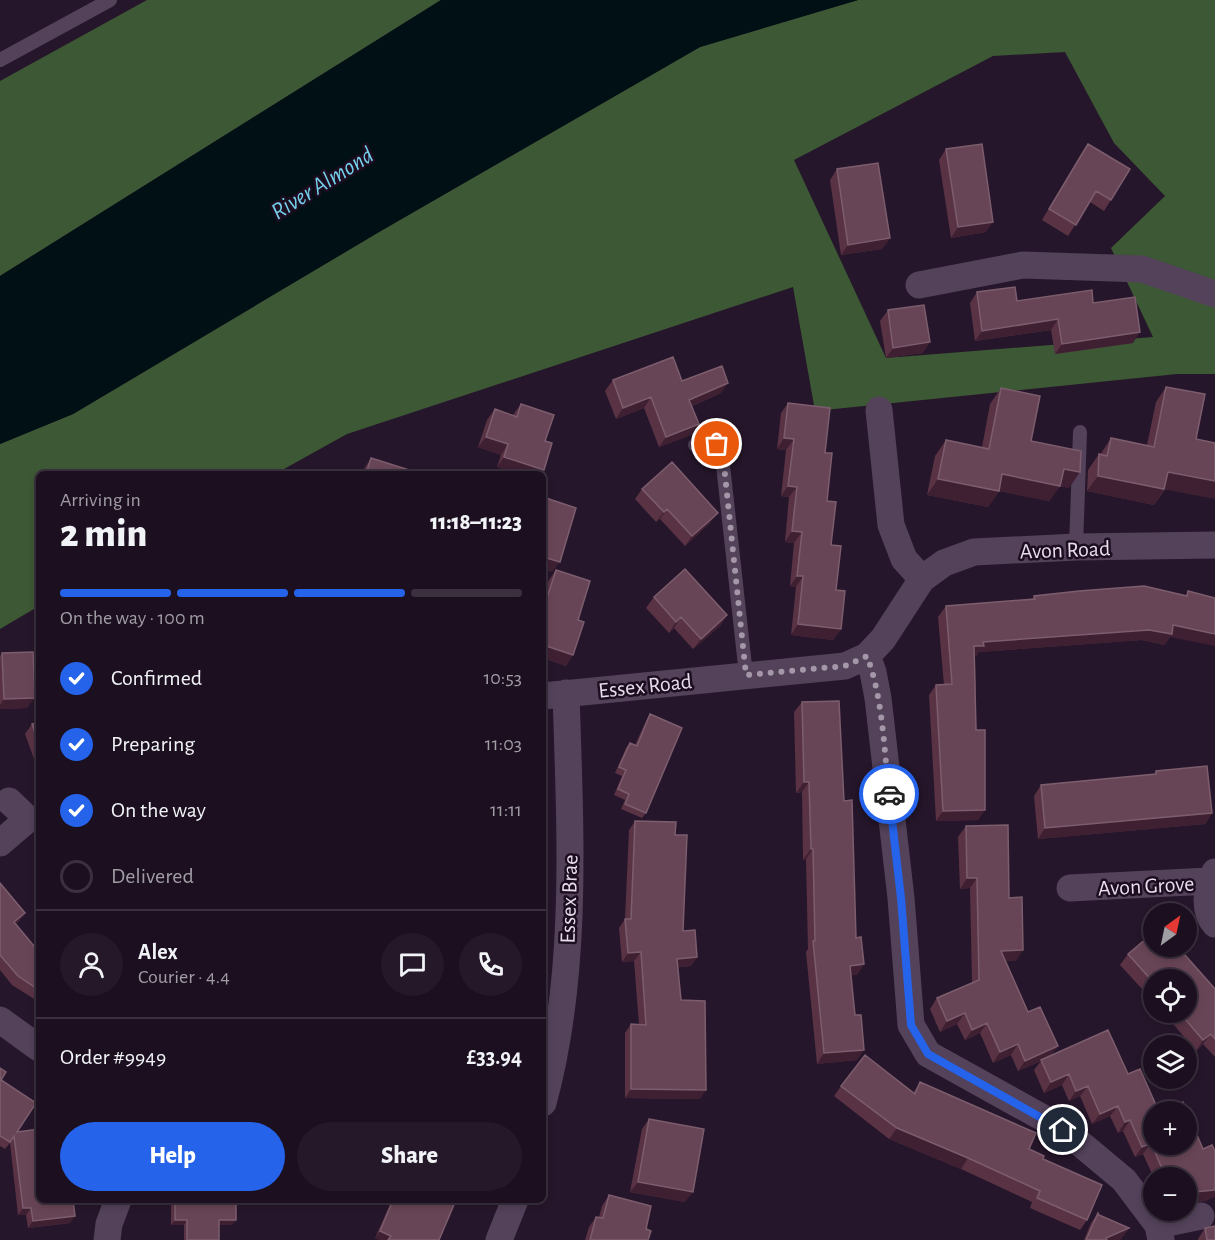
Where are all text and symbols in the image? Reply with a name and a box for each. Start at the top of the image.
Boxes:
water label: River Almond [267,143,378,225]
pin [691,418,742,469]
icon: bag [700,427,733,460]
text: Arriving in [60,490,141,510]
text: 11:18–11:23 [430,511,522,533]
text: 2 min [60,515,147,554]
street label: Avon Road [1019,537,1111,563]
text: On the way · 100 m [60,608,205,628]
icon: check [60,662,93,695]
text: Confirmed [111,667,202,689]
text: 10:53 [483,668,522,688]
street label: Essex Road [597,670,693,702]
icon: check [60,728,93,761]
text: Preparing [111,733,195,755]
text: 11:03 [485,734,522,754]
courier [859,764,919,824]
icon: car [873,778,906,811]
icon: check [60,794,93,827]
text: On the way [111,799,206,821]
text: 11:11 [490,800,522,820]
street label: Essex Brae [556,854,582,944]
text: Delivered [111,865,194,887]
street label: Avon Grove [1097,872,1195,900]
north arrow [1143,903,1197,957]
map controls [1143,903,1197,1221]
button: person [60,933,123,996]
button: chat [381,933,444,996]
button: phone [459,933,522,996]
text: Alex [138,941,178,963]
text: Courier · 4.4 [138,967,230,987]
button: locate [1143,969,1197,1023]
button: layers [1143,1035,1197,1089]
text: Order #9949 [60,1046,166,1068]
text: £33.94 [466,1046,522,1068]
button: + [1143,1101,1197,1155]
pin [1037,1104,1088,1155]
icon: home [1046,1113,1079,1146]
button: Help [60,1122,285,1191]
button: Share [297,1122,522,1191]
button: − [1143,1167,1197,1221]

